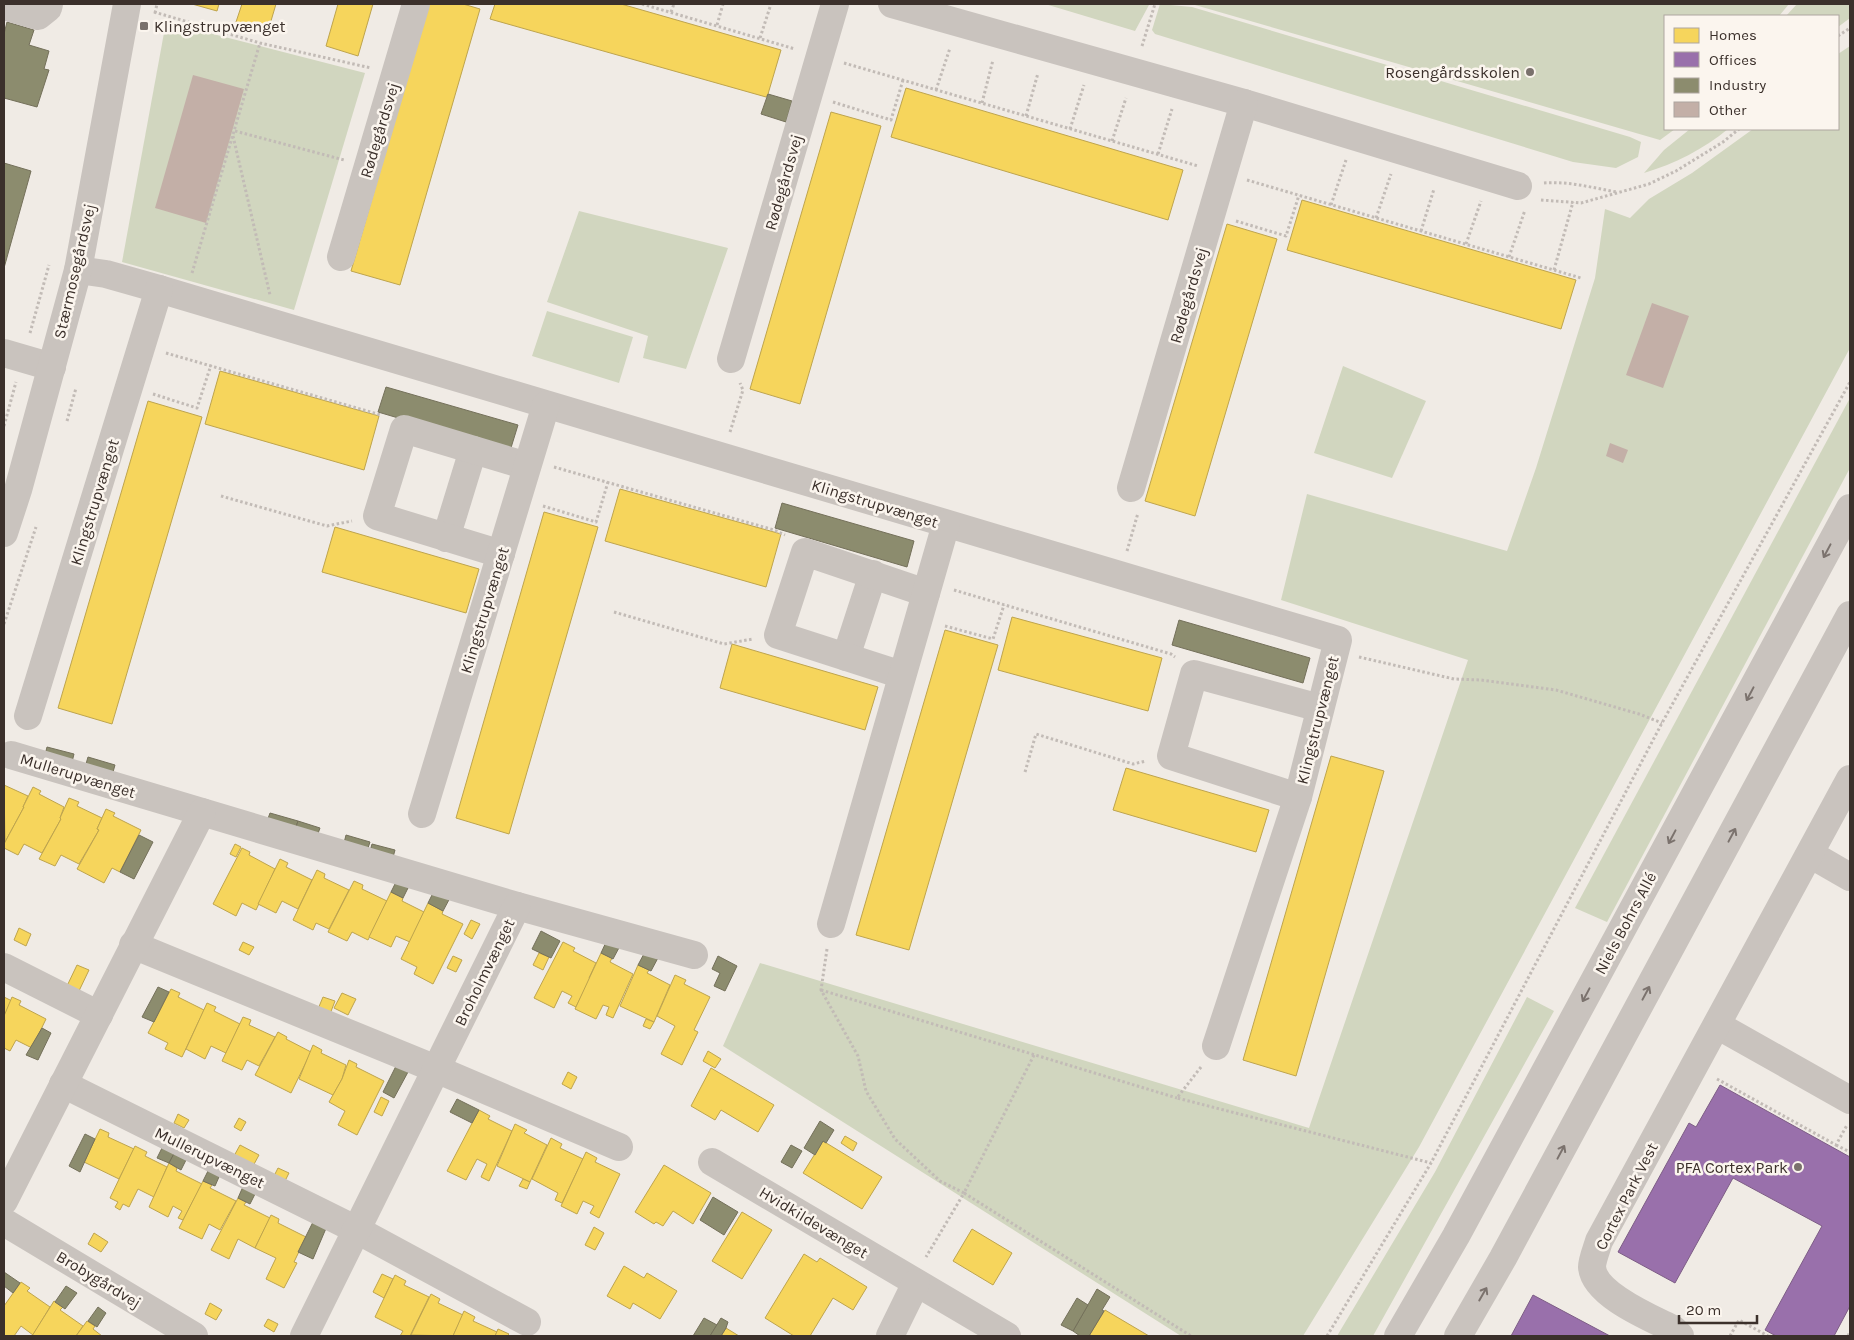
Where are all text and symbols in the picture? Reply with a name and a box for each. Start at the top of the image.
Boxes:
legend [1664,15,1839,130]
place label: Klingstrupvænget [154,17,285,36]
marker: Klingstrupvænget [138,20,150,32]
text: Homes [1709,26,1757,44]
text: Offices [1709,51,1757,69]
place label: Rosengårdsskolen [1385,63,1520,82]
marker: Rosengårdsskolen [1524,66,1536,78]
text: Industry [1709,76,1766,94]
street label: Rødegårdsvej [356,80,403,180]
text: Other [1709,101,1747,119]
street label: Rødegårdsvej [761,132,806,232]
street label: Stærmosegårdsvej [50,202,99,341]
street label: Rødegårdsvej [1166,245,1211,345]
street label: Klingstrupvænget [66,437,123,568]
street label: Klingstrupvænget [809,475,940,532]
one-way arrow [1822,543,1831,558]
street label: Klingstrupvænget [456,545,513,676]
street label: Klingstrupvænget [1292,654,1343,786]
one-way arrow [1744,686,1754,701]
street label: Mullerupvænget [18,749,138,802]
one-way arrow [1728,828,1737,843]
one-way arrow [1667,829,1676,844]
street label: Niels Bohrs Allé [1590,869,1660,978]
street label: Broholmvænget [450,916,519,1029]
one-way arrow [1581,987,1591,1002]
one-way arrow [1642,987,1652,1001]
street label: Mullerupvænget [152,1123,268,1192]
street label: Cortex Park Vest [1591,1139,1662,1253]
one-way arrow [1556,1144,1566,1159]
place label: PFA Cortex Park [1676,1158,1788,1177]
marker: PFA Cortex Park [1792,1161,1804,1173]
street label: Hvidkildevænget [756,1182,872,1262]
street label: Brobygårdvej [53,1247,145,1312]
one-way arrow [1478,1288,1488,1302]
scale bar [1679,1292,1756,1324]
text: 20 m [1686,1301,1721,1319]

